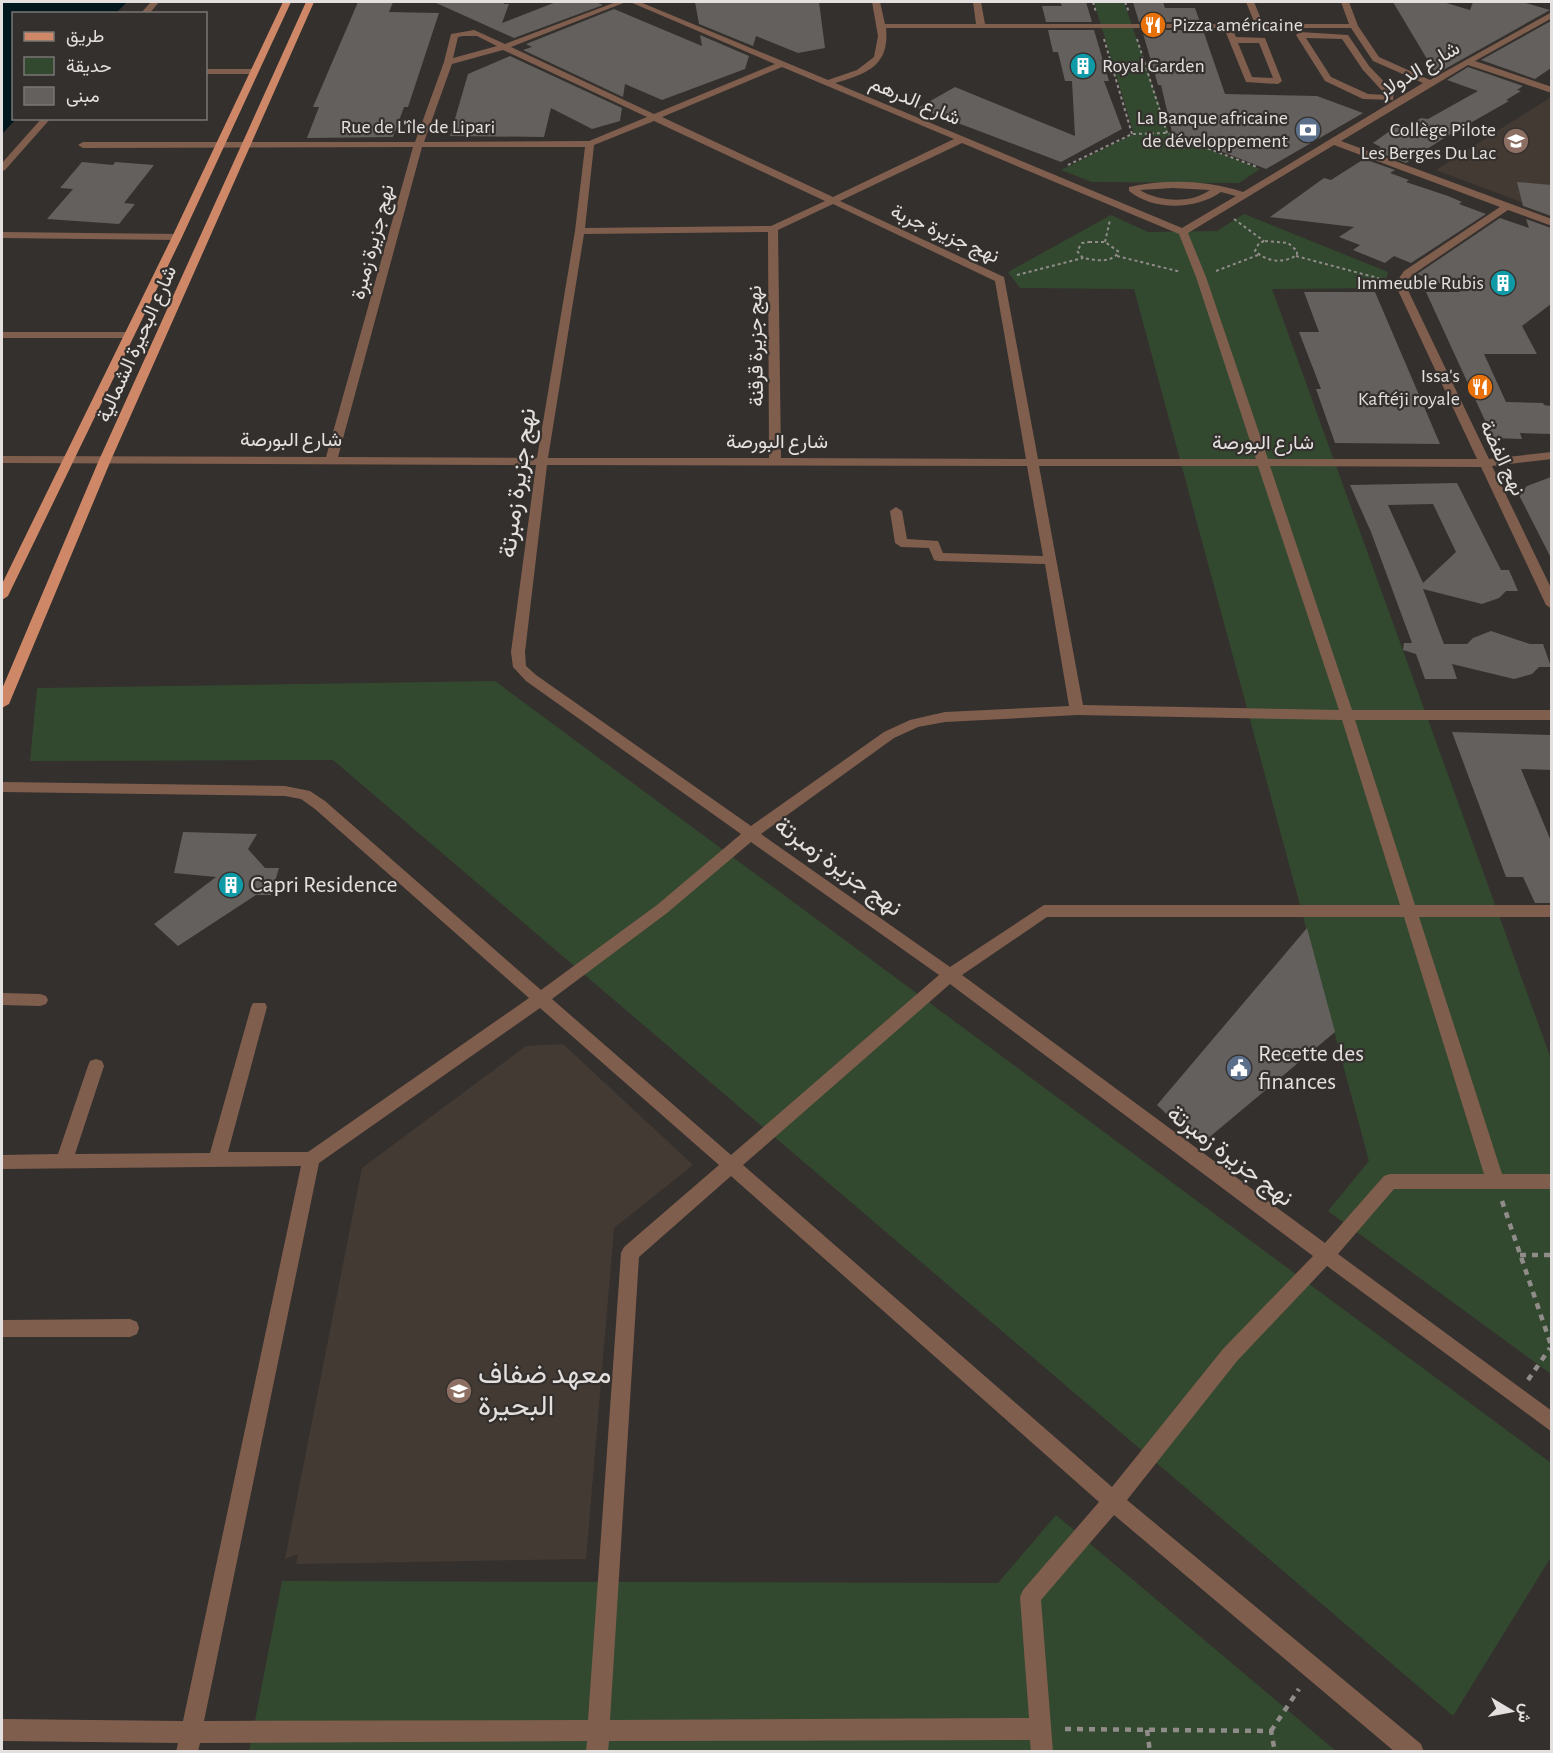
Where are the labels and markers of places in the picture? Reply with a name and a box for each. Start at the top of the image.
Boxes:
restaurant icon: Pizza américaine [1138,10,1168,40]
place label: Pizza américaine [1172,15,1303,35]
building icon: Royal Garden [1068,51,1098,81]
place label: Royal Garden [1102,56,1205,76]
place label: La Banque africaine de développement [1137,108,1289,151]
bank icon: La Banque africaine de développement [1293,115,1323,145]
place label: Collège Pilote Les Berges Du Lac [1361,120,1496,163]
school or university icon: Collège Pilote Les Berges Du Lac [1501,126,1531,156]
building icon: Immeuble Rubis [1488,268,1518,298]
place label: Immeuble Rubis [1356,273,1484,293]
place label: Issa's Kaftéji royale [1358,366,1460,409]
restaurant icon: Issa's Kaftéji royale [1465,372,1495,402]
building icon: Capri Residence [216,870,246,900]
place label: Capri Residence [250,873,397,897]
place label: Recette des finances [1258,1042,1364,1094]
public building icon: Recette des finances [1224,1053,1254,1083]
place label: معهد ضفاف البحيرة [478,1361,611,1423]
school or university icon: معهد ضفاف البحيرة [444,1376,474,1406]

